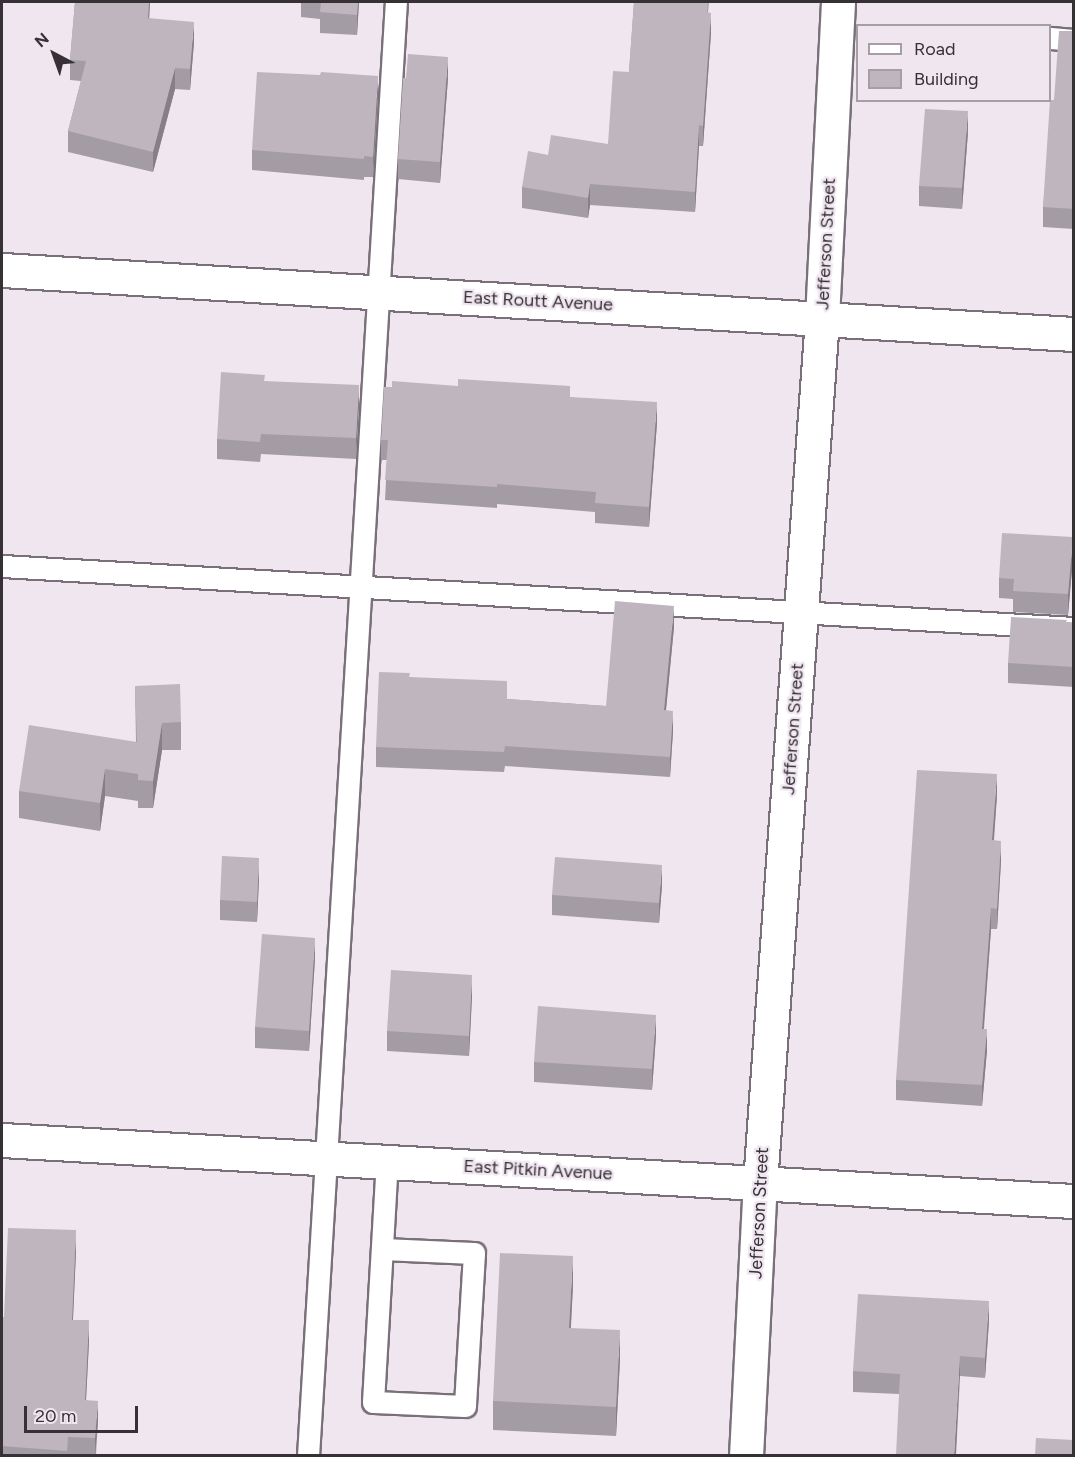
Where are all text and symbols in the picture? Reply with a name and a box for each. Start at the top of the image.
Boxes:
north arrow [24,24,84,84]
legend [856,24,1051,102]
text: N [31,29,53,51]
text: Road [914,38,955,60]
text: Building [914,68,979,90]
street label: Jefferson Street [812,178,840,310]
street label: East Routt Avenue [462,286,614,316]
street label: Jefferson Street [778,662,808,796]
street label: Jefferson Street [745,1147,773,1279]
street label: East Pitkin Avenue [463,1155,613,1185]
scale bar [27,1394,141,1432]
text: 20 m [35,1405,76,1427]

